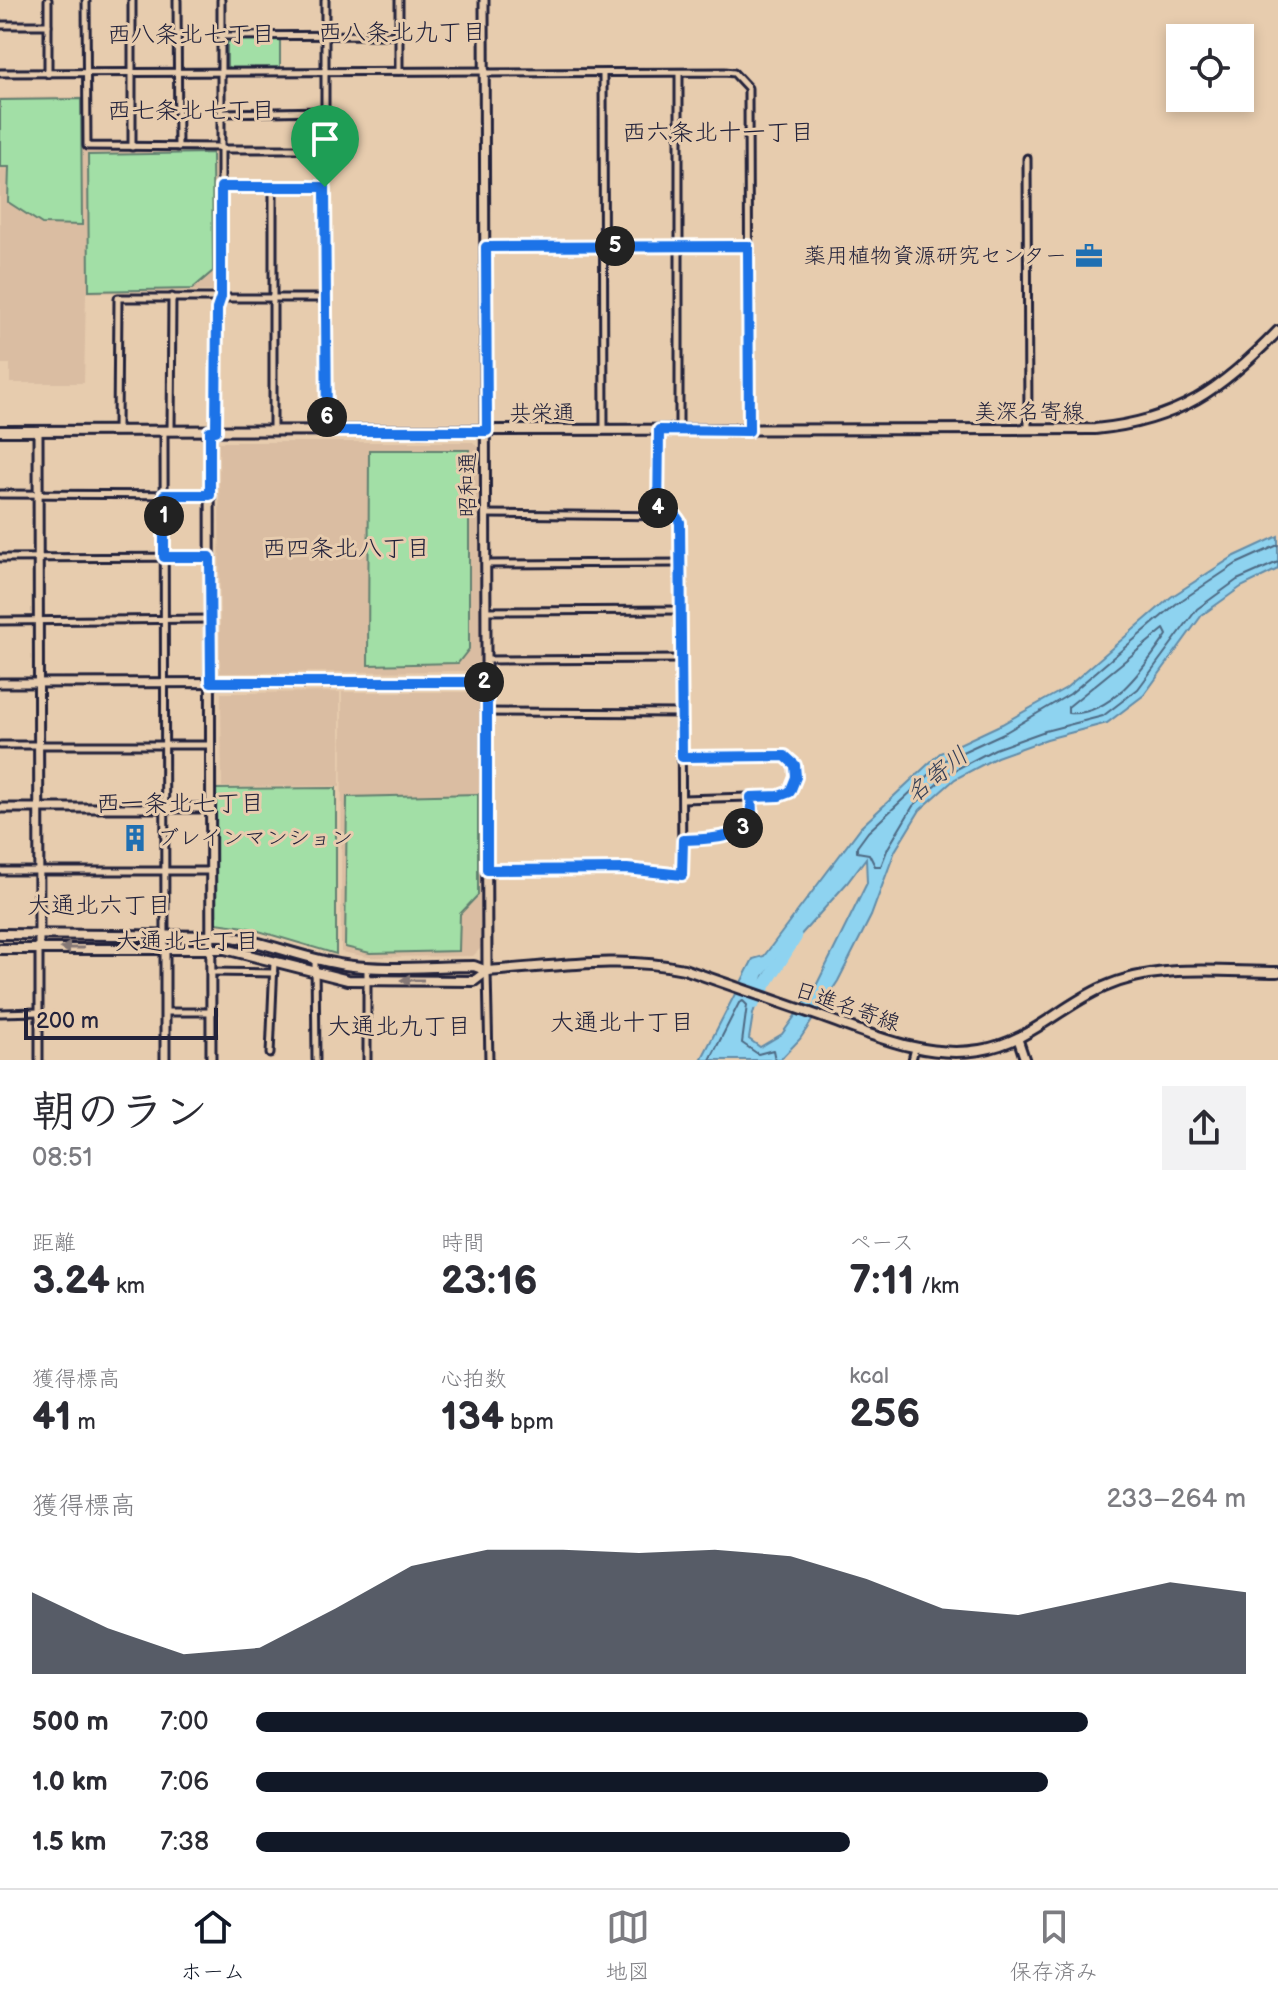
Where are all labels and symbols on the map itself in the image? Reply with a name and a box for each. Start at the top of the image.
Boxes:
district label: 西八条北九丁目 [318,18,486,47]
district label: 西八条北七丁目 [107,20,275,49]
district label: 西七条北七丁目 [107,96,275,125]
pin [291,105,359,187]
district label: 西六条北十一丁目 [622,118,814,147]
pin: 5 [595,226,635,266]
office icon: 薬用植物資源研究センター [1074,241,1104,271]
place label: 薬用植物資源研究センター [804,243,1067,270]
pin: 6 [307,397,347,437]
street label: 美深名寄線 [974,399,1084,426]
street label: 共栄通 [509,400,575,427]
street label: 昭和通 [455,452,482,518]
pin: 4 [638,488,678,528]
pin: 1 [144,496,184,536]
district label: 西四条北八丁目 [262,534,430,563]
pin: 2 [464,662,504,702]
water label: 名寄川 [900,741,974,809]
district label: 西一条北七丁目 [96,789,264,818]
pin: 3 [723,808,763,848]
building icon: ブレインマンション [120,823,150,853]
place label: ブレインマンション [157,825,353,852]
district label: 大通北六丁目 [27,891,171,920]
district label: 大通北七丁目 [115,927,259,956]
one-way arrow [59,942,84,954]
one-way arrow [399,974,424,986]
street label: 日進名寄線 [791,976,903,1038]
scale bar [24,1004,218,1040]
district label: 大通北十丁目 [550,1008,694,1037]
district label: 大通北九丁目 [327,1012,471,1041]

